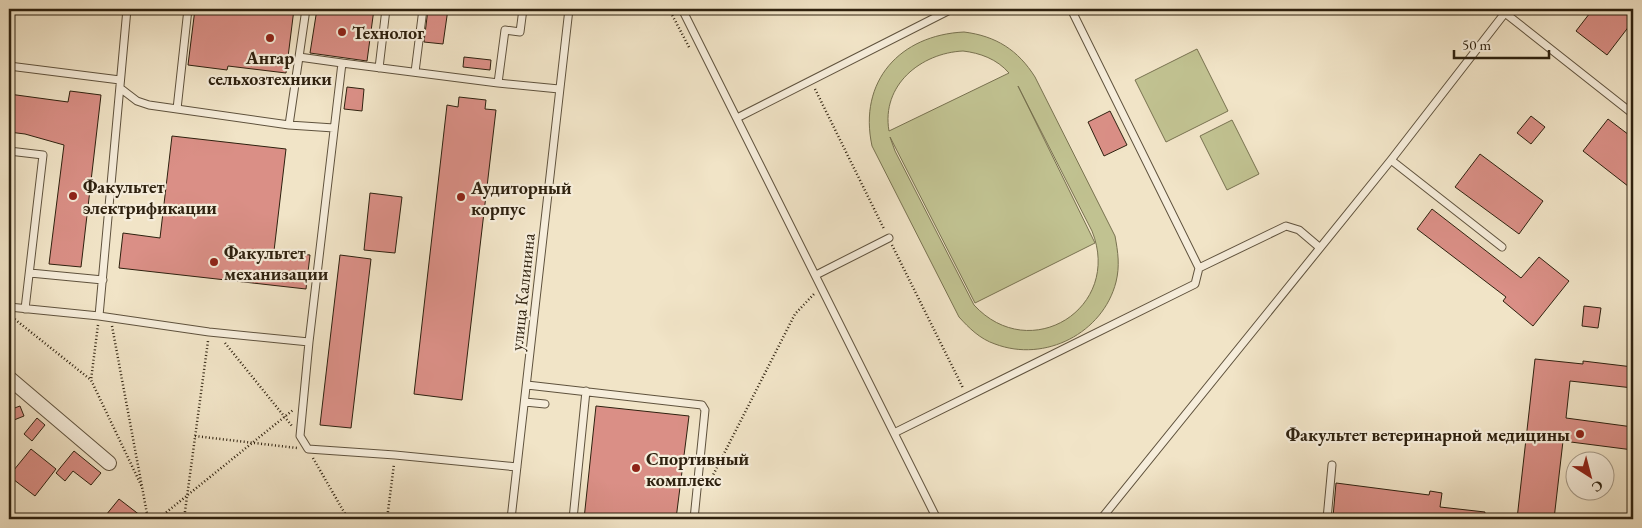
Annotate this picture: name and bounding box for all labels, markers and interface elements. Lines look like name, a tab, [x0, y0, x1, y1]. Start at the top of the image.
place label: Технолог	[352, 21, 424, 44]
marker: Технолог	[336, 26, 348, 38]
scale bar	[1454, 28, 1550, 60]
marker: Ангар сельхозтехники	[264, 32, 276, 44]
text: 50 m	[1462, 35, 1491, 54]
place label: Ангар сельхозтехники	[208, 46, 332, 90]
place label: Факультет электрификации	[83, 175, 217, 219]
place label: Аудиторный корпус	[470, 176, 572, 220]
marker: Факультет электрификации	[67, 190, 79, 202]
marker: Аудиторный корпус	[455, 191, 467, 203]
street label: улица Калинина	[504, 231, 540, 352]
place label: Факультет механизации	[224, 241, 329, 285]
marker: Факультет механизации	[208, 256, 220, 268]
place label: Факультет ветеринарной медицины	[1286, 423, 1570, 446]
marker: Факультет ветеринарной медицины	[1574, 428, 1586, 440]
place label: Спортивный комплекс	[646, 447, 750, 491]
north arrow	[1564, 450, 1614, 500]
marker: Спортивный комплекс	[630, 462, 642, 474]
text: С	[1588, 476, 1607, 497]

